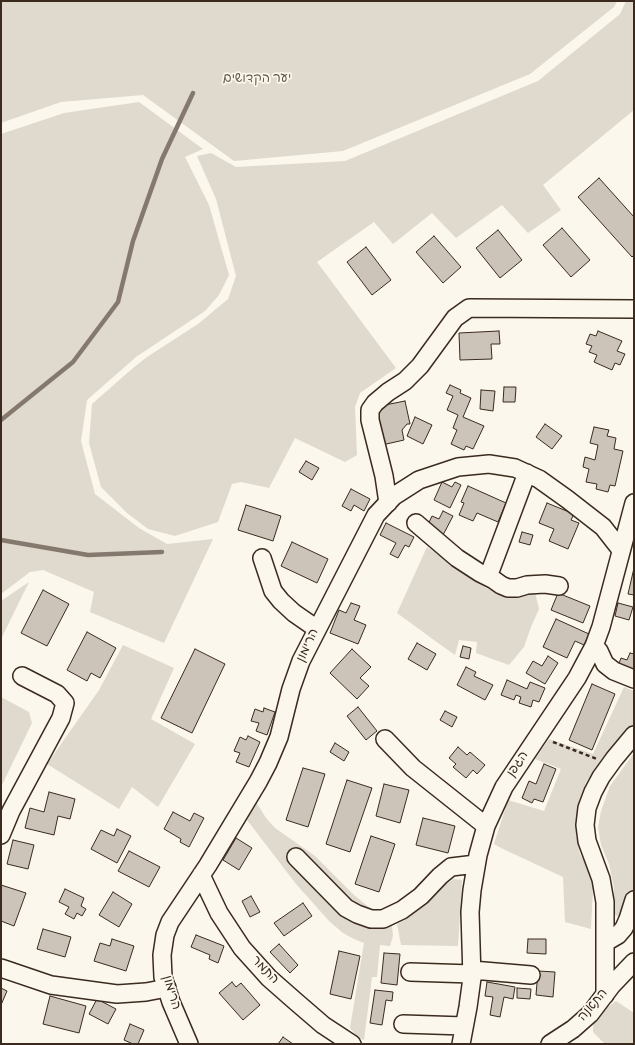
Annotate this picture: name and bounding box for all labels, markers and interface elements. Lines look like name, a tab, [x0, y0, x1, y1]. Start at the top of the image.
park label: יער הקדושים	[223, 72, 291, 88]
street label: הרימון	[295, 627, 323, 665]
street label: הגפן	[505, 749, 533, 781]
street label: התמר	[247, 954, 281, 988]
street label: הרימון	[157, 974, 183, 1012]
street label: התאנה	[576, 987, 612, 1025]

